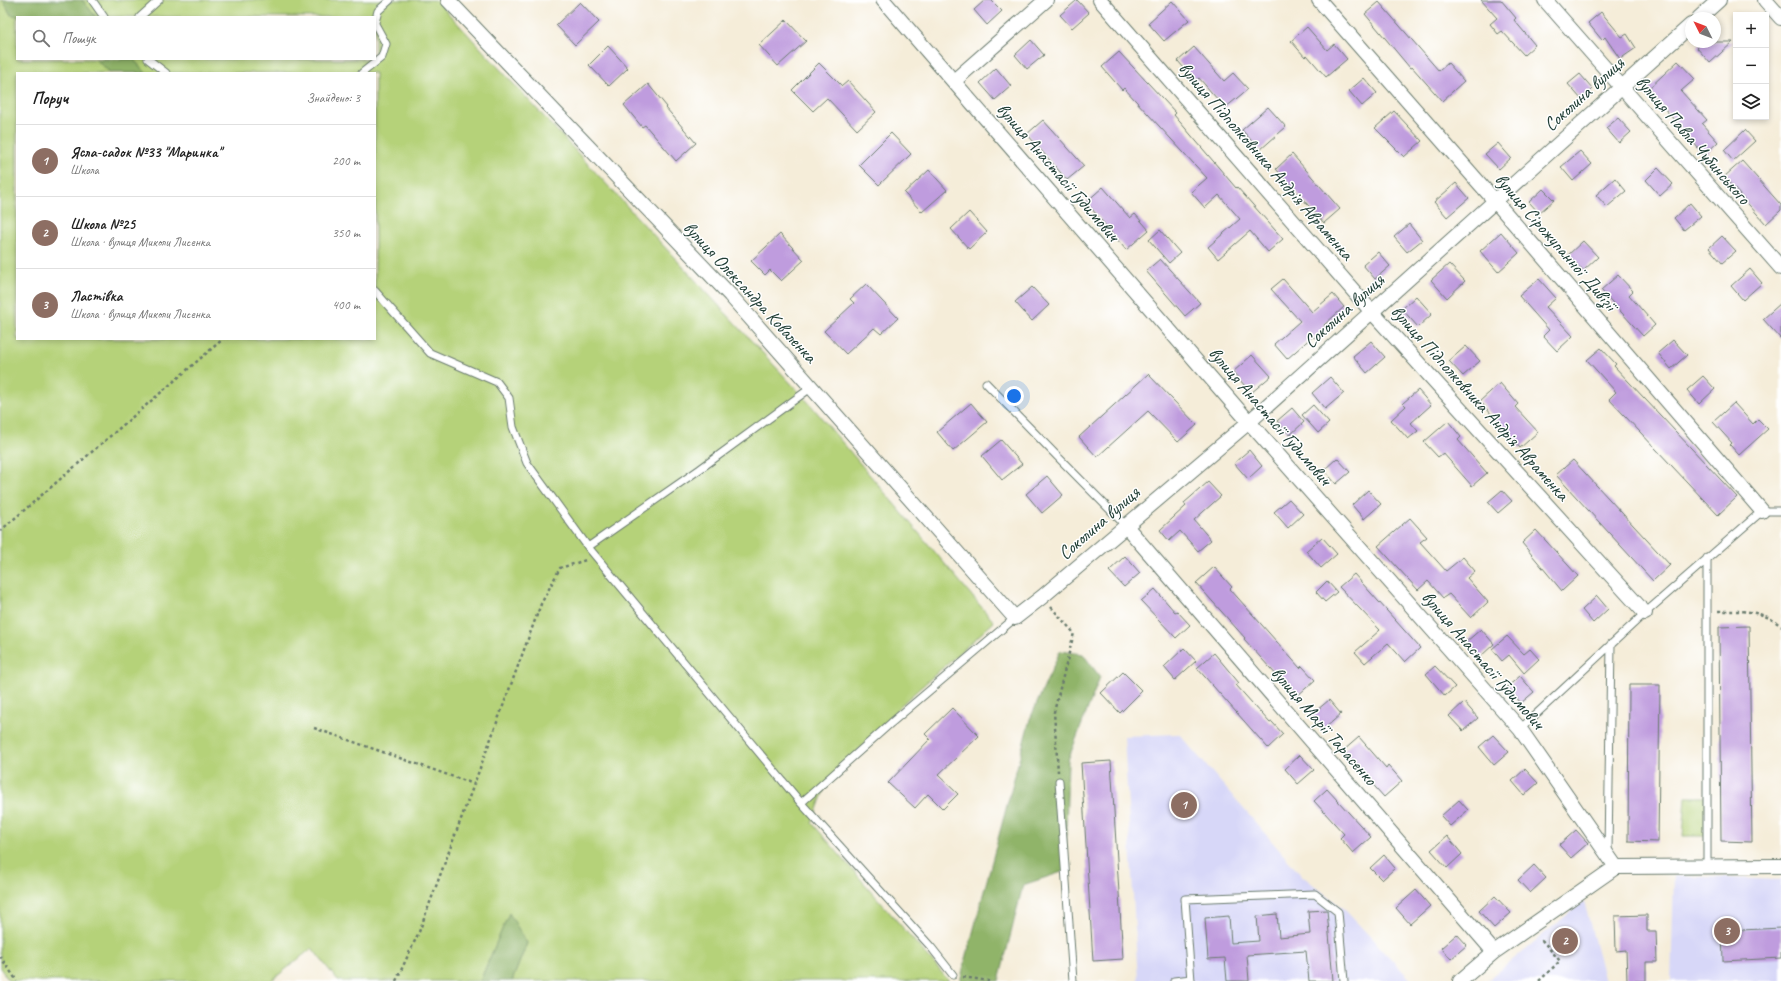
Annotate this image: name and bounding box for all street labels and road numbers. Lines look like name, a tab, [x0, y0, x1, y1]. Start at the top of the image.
street label: Соколина вулиця	[1539, 51, 1630, 137]
street label: вулиця Підполковника Андрія Авраменка	[1173, 57, 1360, 267]
street label: вулиця Павла Чубинського	[1630, 70, 1757, 211]
street label: вулиця Анастасії Гудимович	[991, 98, 1126, 248]
street label: вулиця Сірожупанної Дивізії	[1489, 168, 1625, 319]
street label: вулиця Олександра Коваленка	[678, 216, 823, 369]
street label: Соколина вулиця	[1299, 268, 1390, 354]
street label: вулиця Підполковника Андрія Авраменка	[1386, 300, 1576, 507]
street label: вулиця Анастасії Гудимович	[1203, 342, 1338, 492]
street label: Соколина вулиця	[1053, 480, 1146, 565]
street label: вулиця Анастасії Гудимович	[1416, 586, 1551, 736]
street label: вулиця Марії Тарасенко	[1266, 661, 1383, 792]

